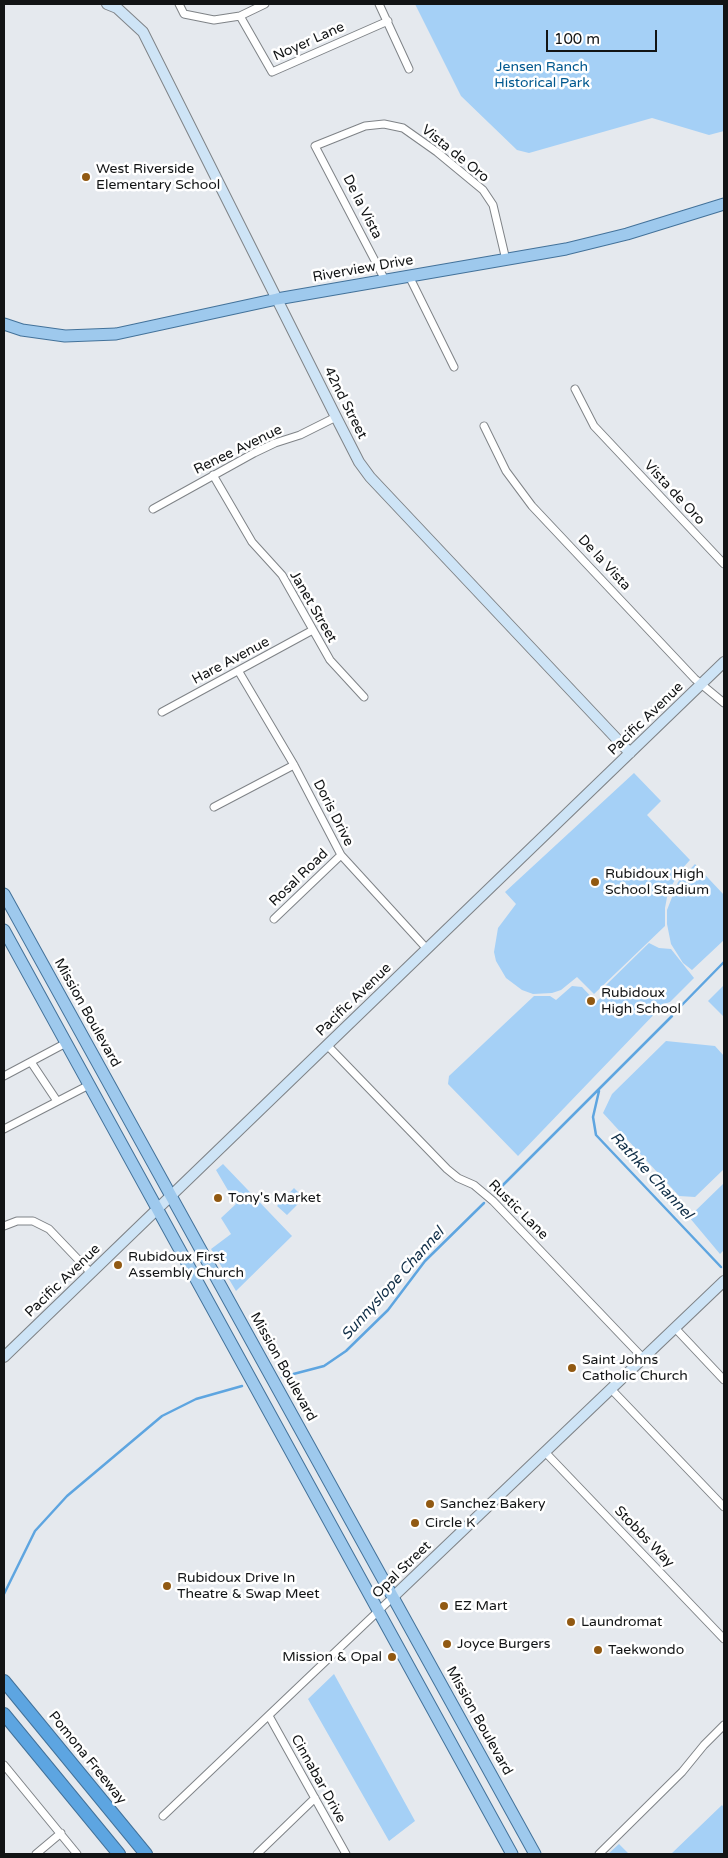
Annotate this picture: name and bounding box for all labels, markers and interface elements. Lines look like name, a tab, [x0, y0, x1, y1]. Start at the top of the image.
street label: Noyer Lane	[271, 19, 347, 65]
scale bar	[548, 20, 659, 52]
text: 100 m	[554, 30, 600, 48]
park label: Jensen Ranch Historical Park	[494, 59, 590, 92]
street label: Vista de Oro	[418, 122, 492, 186]
place label: West Riverside Elementary School	[96, 161, 220, 193]
marker: West Riverside Elementary School	[80, 171, 92, 183]
street label: De la Vista	[339, 172, 385, 242]
street label: Riverview Drive	[311, 252, 415, 286]
street label: 42nd Street	[320, 364, 370, 442]
street label: Renee Avenue	[191, 421, 285, 479]
street label: Vista de Oro	[640, 457, 708, 529]
street label: De la Vista	[574, 532, 634, 594]
street label: Janet Street	[286, 568, 340, 646]
street label: Hare Avenue	[189, 634, 273, 688]
street label: Pacific Avenue	[605, 679, 687, 759]
street label: Doris Drive	[309, 777, 357, 849]
street label: Rosal Road	[266, 846, 332, 910]
place label: Rubidoux High School Stadium	[605, 866, 709, 899]
marker: Rubidoux High School Stadium	[589, 876, 601, 888]
street label: Mission Boulevard	[50, 956, 124, 1070]
street label: Pacific Avenue	[313, 960, 395, 1040]
place label: Rubidoux High School	[601, 985, 681, 1018]
marker: Rubidoux High School	[585, 995, 597, 1007]
water label: Rathke Channel	[606, 1129, 696, 1223]
street label: Rustic Lane	[485, 1177, 551, 1243]
place label: Tony's Market	[228, 1190, 321, 1206]
marker: Tony's Market	[212, 1192, 224, 1204]
water label: Sunnyslope Channel	[338, 1224, 448, 1344]
street label: Pacific Avenue	[22, 1241, 104, 1321]
place label: Rubidoux First Assembly Church	[128, 1249, 244, 1282]
marker: Rubidoux First Assembly Church	[112, 1259, 124, 1271]
street label: Mission Boulevard	[246, 1310, 320, 1424]
place label: Saint Johns Catholic Church	[582, 1352, 688, 1384]
marker: Saint Johns Catholic Church	[566, 1362, 578, 1374]
place label: Sanchez Bakery	[440, 1496, 545, 1512]
marker: Sanchez Bakery	[424, 1498, 436, 1510]
street label: Stobbs Way	[611, 1503, 677, 1571]
place label: Circle K	[425, 1515, 475, 1531]
marker: Circle K	[409, 1517, 421, 1529]
street label: Opal Street	[369, 1538, 435, 1602]
place label: Rubidoux Drive In Theatre & Swap Meet	[177, 1570, 320, 1602]
marker: Rubidoux Drive In Theatre & Swap Meet	[161, 1580, 173, 1592]
place label: EZ Mart	[454, 1598, 508, 1614]
marker: EZ Mart	[438, 1600, 450, 1612]
place label: Laundromat	[581, 1614, 662, 1630]
marker: Laundromat	[565, 1616, 577, 1628]
place label: Joyce Burgers	[457, 1636, 550, 1652]
marker: Joyce Burgers	[441, 1638, 453, 1650]
place label: Taekwondo	[608, 1642, 684, 1658]
marker: Taekwondo	[592, 1644, 604, 1656]
place label: Mission & Opal	[282, 1649, 382, 1665]
marker: Mission & Opal	[386, 1651, 398, 1663]
street label: Mission Boulevard	[442, 1664, 516, 1778]
street label: Pomona Freeway	[44, 1708, 130, 1808]
street label: Cinnabar Drive	[287, 1732, 349, 1826]

